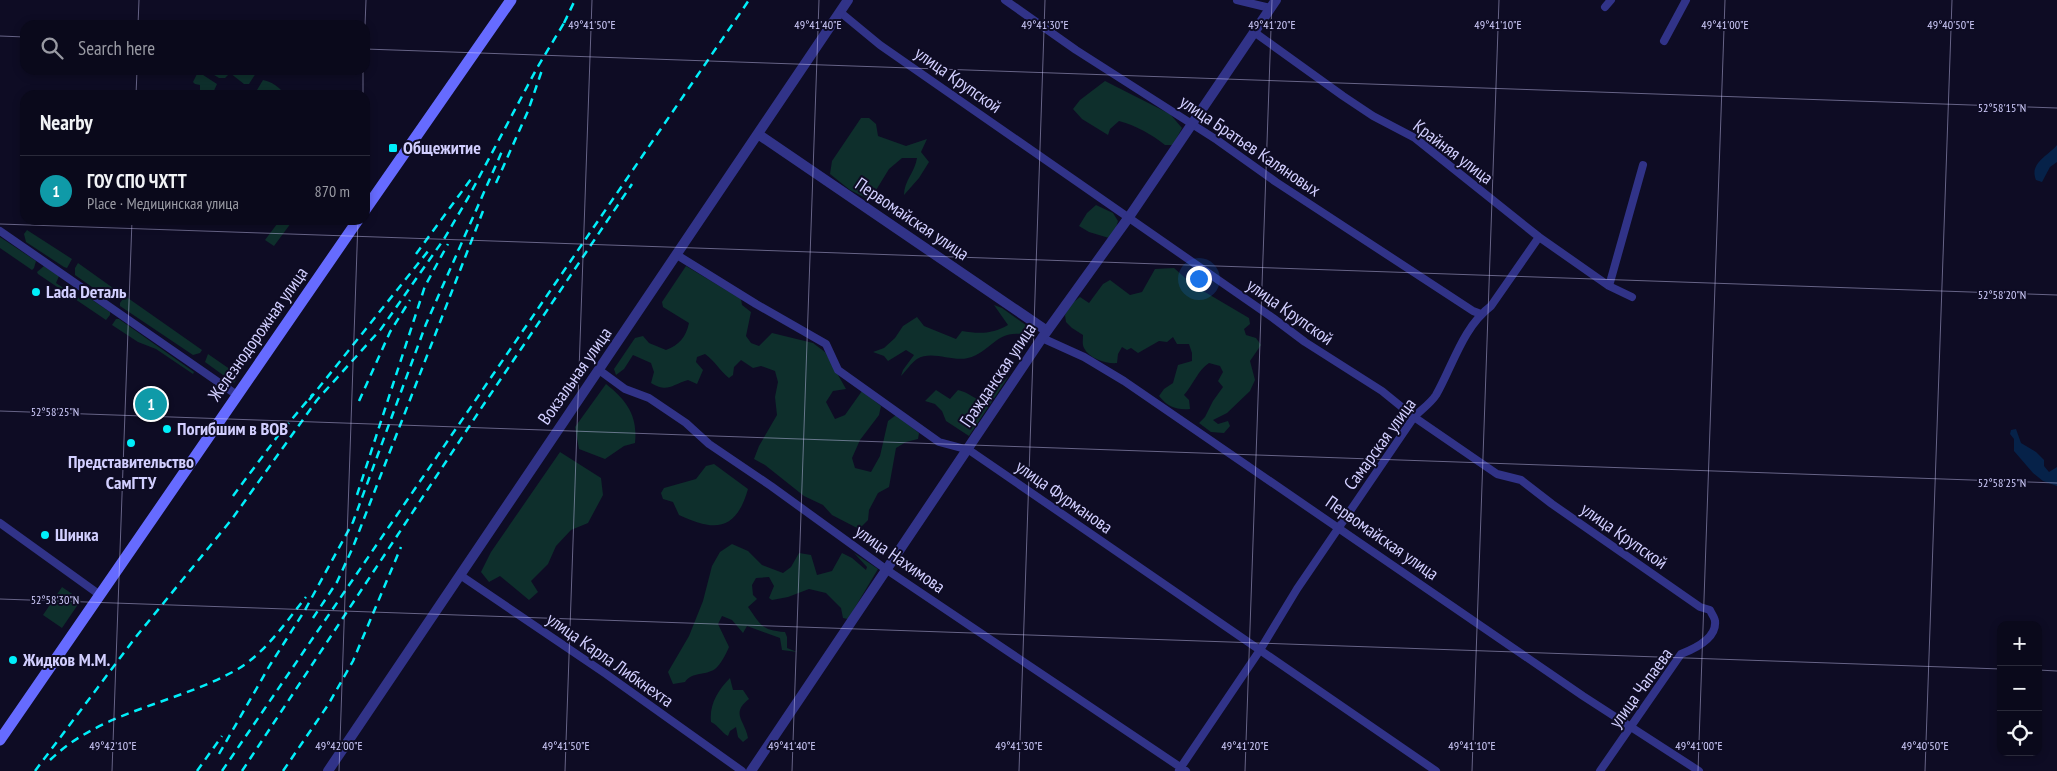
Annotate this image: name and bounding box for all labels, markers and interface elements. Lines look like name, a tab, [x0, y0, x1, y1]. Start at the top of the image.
text: 49°41'50"E	[568, 17, 616, 32]
text: 49°41'40"E	[794, 17, 842, 32]
text: 49°41'30"E	[1021, 17, 1069, 32]
text: 49°41'20"E	[1248, 17, 1296, 32]
text: 49°41'10"E	[1474, 17, 1522, 32]
text: 49°41'00"E	[1701, 17, 1749, 32]
text: 49°40'50"E	[1927, 17, 1975, 32]
search box	[20, 20, 370, 75]
icon: search	[38, 34, 66, 62]
text: Search here	[78, 36, 155, 60]
street label: улица Крупской	[910, 41, 1006, 118]
street label: улица Братьев Каляновых	[1175, 90, 1326, 202]
text: 52°58'15"N	[1978, 100, 2026, 115]
text: Nearby	[40, 109, 93, 136]
street label: Крайняя улица	[1409, 114, 1498, 189]
place label: Общежитие	[403, 136, 481, 159]
marker: Общежитие	[387, 142, 399, 154]
text: ГОУ СПО ЧХТТ	[87, 169, 187, 193]
street label: Первомайская улица	[851, 172, 974, 265]
text: 1	[52, 181, 60, 201]
text: 870 m	[315, 181, 350, 201]
text: Place · Медицинская улица	[87, 193, 239, 213]
street label: Железнодорожная улица	[202, 262, 312, 406]
your location	[1186, 266, 1212, 292]
street label: улица Крупской	[1242, 273, 1338, 350]
place label: Lada Dеталь	[46, 280, 127, 303]
marker: Lada Dеталь	[30, 286, 42, 298]
text: 52°58'20"N	[1978, 287, 2026, 302]
street label: Гражданская улица	[954, 318, 1041, 431]
street label: Вокзальная улица	[533, 323, 617, 429]
pin: 1	[135, 385, 167, 423]
street label: Самарская улица	[1339, 393, 1421, 494]
text: 52°58'25"N	[31, 404, 79, 419]
place label: Погибшим в ВОВ	[177, 417, 288, 440]
marker: Погибшим в ВОВ	[161, 423, 173, 435]
marker: Представительство СамГТУ	[125, 437, 137, 449]
place label: Представительство СамГТУ	[68, 450, 194, 494]
street label: улица Фурманова	[1011, 455, 1117, 538]
text: 52°58'25"N	[1978, 475, 2026, 490]
street label: Первомайская улица	[1321, 490, 1443, 585]
street label: улица Крупской	[1576, 497, 1672, 574]
street label: улица Нахимова	[851, 519, 950, 598]
place label: Шинка	[55, 523, 99, 546]
marker: Шинка	[39, 529, 51, 541]
text: 52°58'30"N	[31, 592, 79, 607]
street label: улица Карла Либкнехта	[542, 607, 678, 712]
map controls	[1997, 621, 2042, 756]
button: +	[1997, 621, 2042, 666]
street label: улица Чапаева	[1604, 643, 1677, 732]
place label: Жидков М.М.	[22, 648, 110, 671]
marker: Жидков М.М.	[7, 654, 19, 666]
button: −	[1997, 666, 2042, 711]
button: locate	[1997, 711, 2042, 756]
text: 49°42'10"E	[89, 738, 137, 753]
text: 49°42'00"E	[315, 738, 363, 753]
text: 49°41'50"E	[542, 738, 590, 753]
text: 49°41'40"E	[768, 738, 816, 753]
text: 49°41'30"E	[995, 738, 1043, 753]
text: 49°41'20"E	[1221, 738, 1269, 753]
text: 49°41'10"E	[1448, 738, 1496, 753]
text: 49°41'00"E	[1675, 738, 1723, 753]
text: 49°40'50"E	[1901, 738, 1949, 753]

